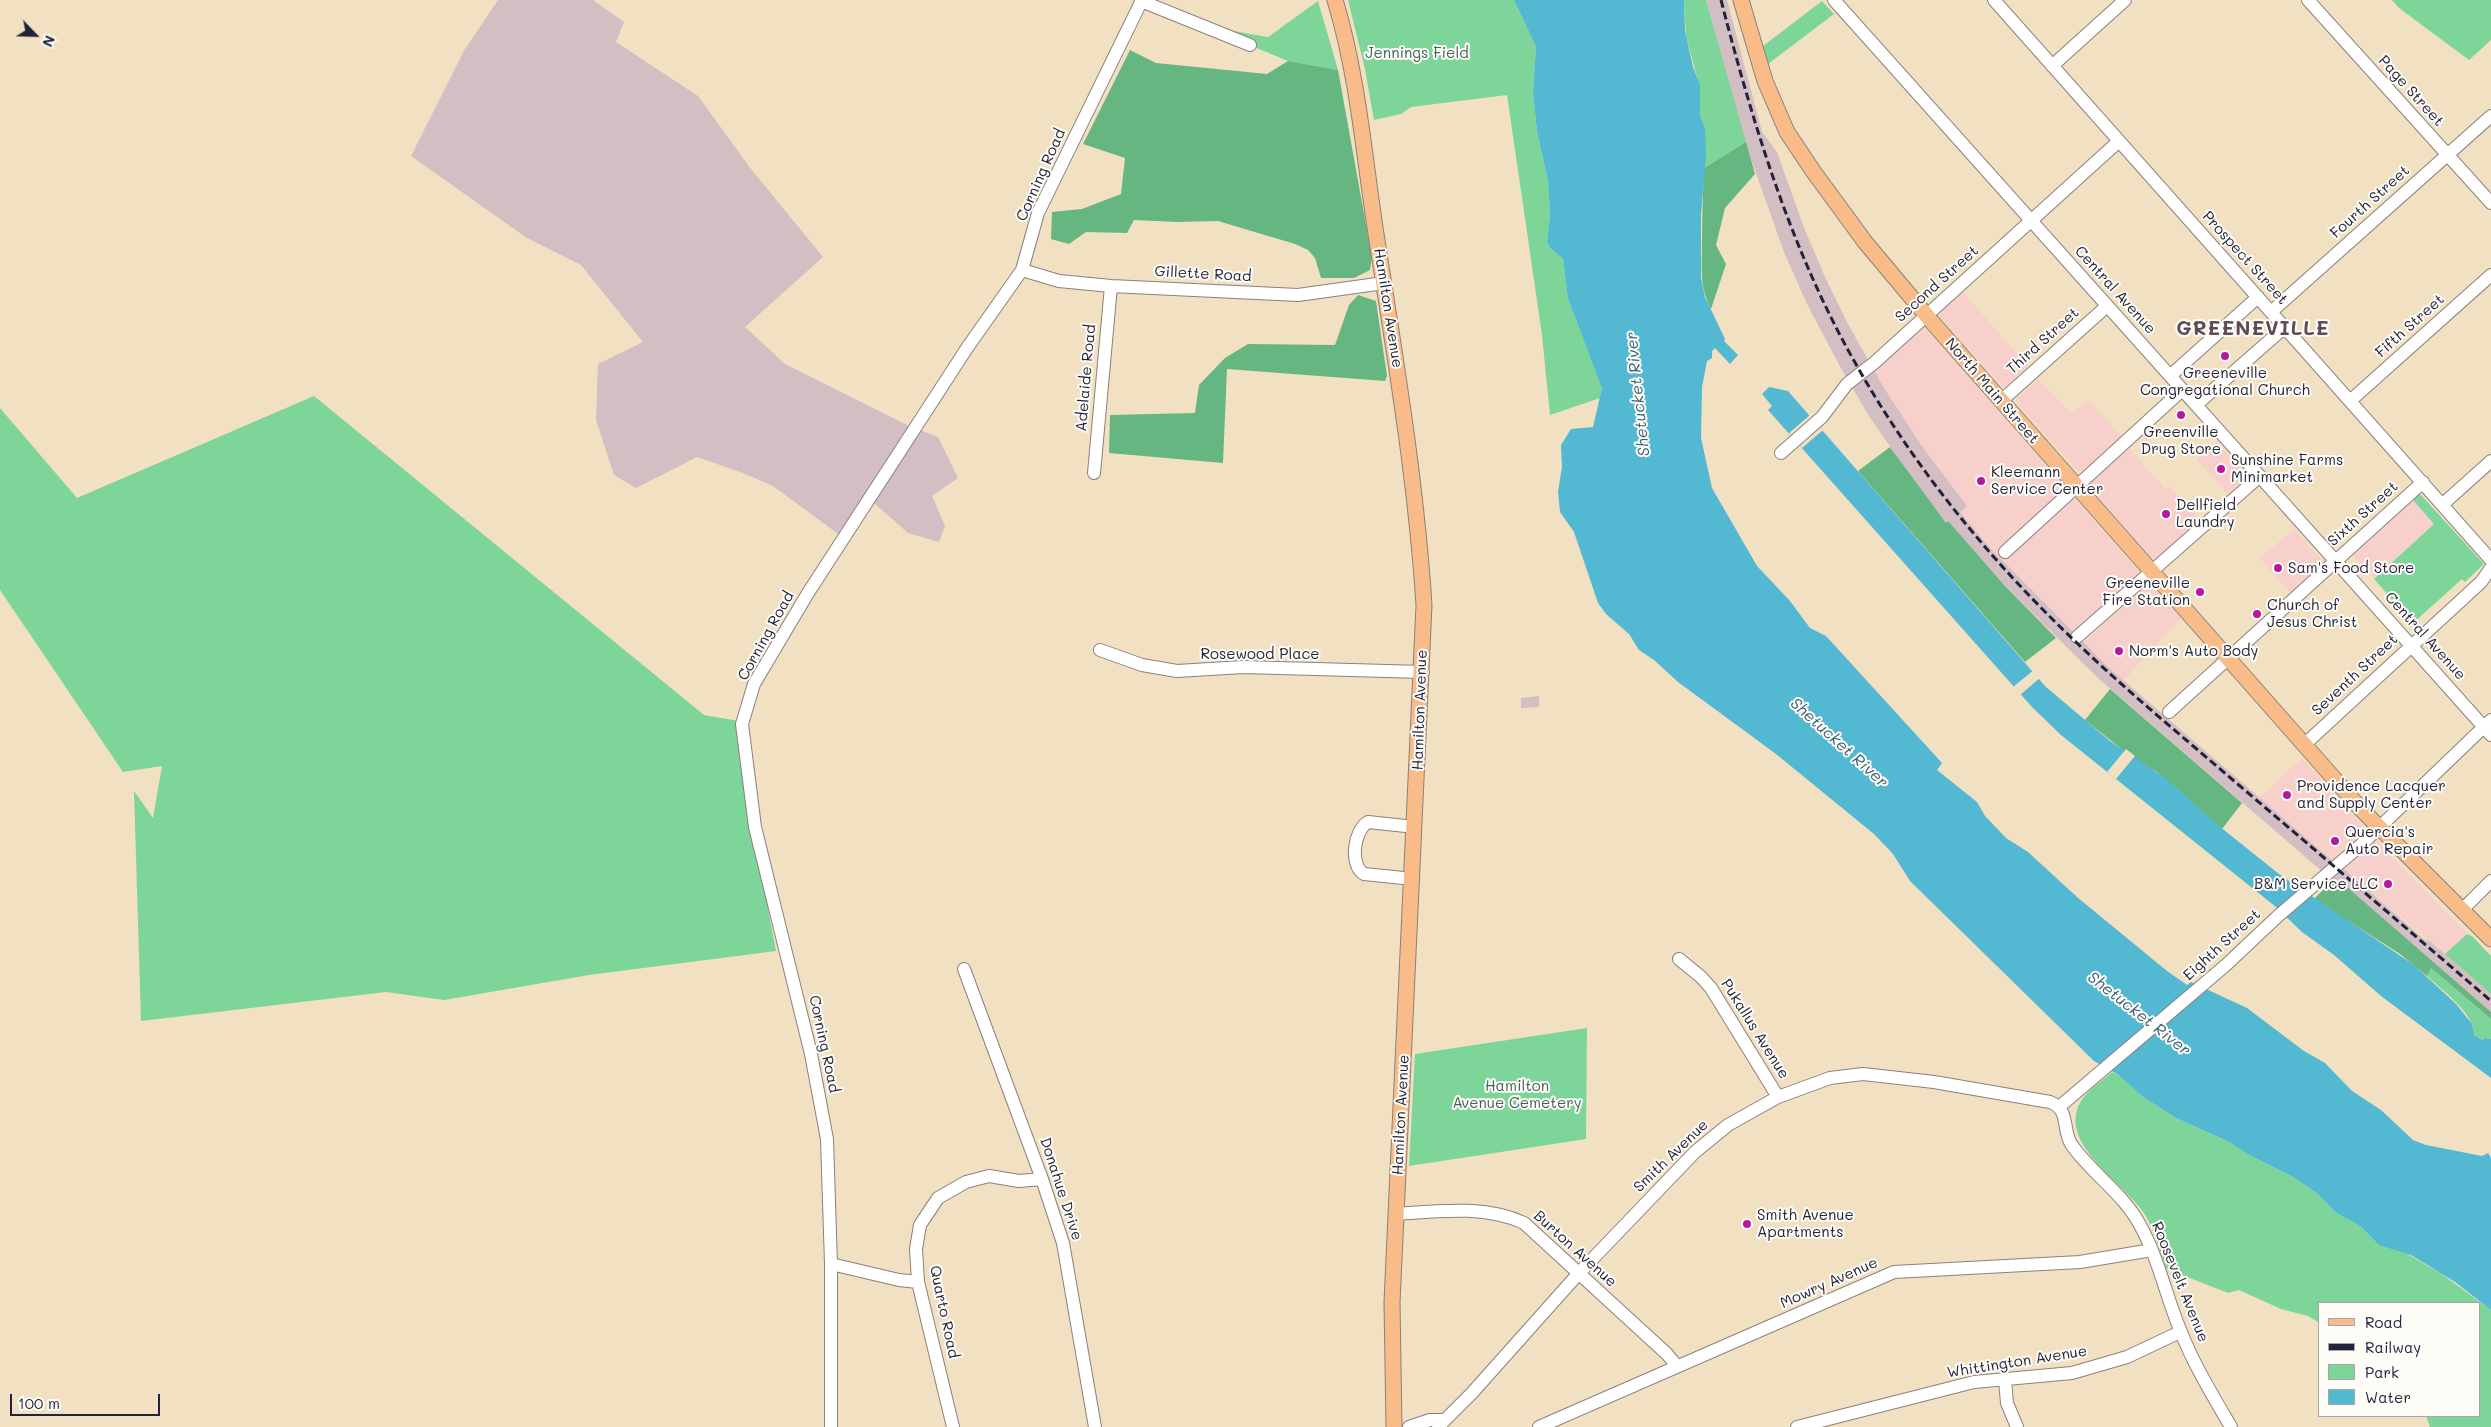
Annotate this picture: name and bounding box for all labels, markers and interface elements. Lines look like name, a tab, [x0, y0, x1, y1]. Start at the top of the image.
north arrow	[10, 10, 60, 60]
text: N	[38, 33, 60, 50]
park label: Jennings Field	[1365, 44, 1469, 62]
street label: Page Street	[2375, 52, 2447, 130]
street label: Corning Road	[1013, 126, 1069, 224]
street label: Fourth Street	[2327, 162, 2413, 242]
street label: Prospect Street	[2198, 208, 2292, 308]
street label: Second Street	[1892, 242, 1982, 326]
street label: Central Avenue	[2071, 242, 2159, 338]
street label: Hamilton Avenue	[1370, 247, 1406, 369]
street label: Gillette Road	[1154, 262, 1252, 286]
street label: Fifth Street	[2372, 290, 2448, 362]
street label: Third Street	[2003, 304, 2083, 378]
district label: GREENEVILLE	[2175, 317, 2331, 341]
street label: Adelaide Road	[1072, 324, 1100, 432]
water label: Shetucket River	[1622, 331, 1654, 457]
street label: North Main Street	[1941, 334, 2043, 448]
marker: Greeneville Congregational Church	[2219, 350, 2231, 362]
place label: Greeneville Congregational Church	[2140, 364, 2310, 399]
marker: Greenville Drug Store	[2175, 409, 2187, 421]
place label: Greenville Drug Store	[2141, 423, 2221, 458]
place label: Sunshine Farms Minimarket	[2231, 451, 2343, 486]
place label: Kleemann Service Center	[1991, 463, 2103, 498]
marker: Sunshine Farms Minimarket	[2215, 463, 2227, 475]
marker: Kleemann Service Center	[1975, 475, 1987, 487]
street label: Sixth Street	[2324, 478, 2402, 550]
place label: Dellfield Laundry	[2176, 496, 2236, 531]
marker: Dellfield Laundry	[2160, 508, 2172, 520]
place label: Sam's Food Store	[2288, 559, 2414, 577]
marker: Sam's Food Store	[2272, 562, 2284, 574]
place label: Greeneville Fire Station	[2103, 574, 2190, 609]
marker: Greeneville Fire Station	[2194, 586, 2206, 598]
street label: Corning Road	[734, 588, 798, 684]
street label: Central Avenue	[2381, 588, 2469, 684]
place label: Church of Jesus Christ	[2267, 596, 2357, 631]
marker: Church of Jesus Christ	[2251, 608, 2263, 620]
street label: Seventh Street	[2308, 631, 2402, 719]
place label: Norm's Auto Body	[2129, 642, 2258, 660]
street label: Rosewood Place	[1200, 645, 1320, 663]
marker: Norm's Auto Body	[2113, 645, 2125, 657]
street label: Hamilton Avenue	[1409, 649, 1431, 771]
water label: Shetucket River	[1786, 694, 1892, 792]
place label: Providence Lacquer and Supply Center	[2297, 777, 2446, 812]
marker: Providence Lacquer and Supply Center	[2281, 789, 2293, 801]
place label: Quercia's Auto Repair	[2345, 823, 2433, 858]
marker: Quercia's Auto Repair	[2329, 835, 2341, 847]
place label: B&M Service LLC	[2254, 875, 2378, 893]
marker: B&M Service LLC	[2382, 878, 2394, 890]
street label: Eighth Street	[2180, 906, 2264, 984]
water label: Shetucket River	[2084, 968, 2194, 1060]
street label: Pukallus Avenue	[1717, 976, 1793, 1082]
street label: Corning Road	[805, 994, 843, 1094]
street label: Hamilton Avenue	[1389, 1054, 1413, 1176]
park label: Hamilton Avenue Cemetery	[1452, 1077, 1582, 1112]
street label: Smith Avenue	[1630, 1116, 1712, 1196]
street label: Donahue Drive	[1036, 1135, 1086, 1243]
place label: Smith Avenue Apartments	[1757, 1206, 1854, 1241]
street label: Burton Avenue	[1530, 1207, 1620, 1291]
marker: Smith Avenue Apartments	[1741, 1218, 1753, 1230]
street label: Roosevelt Avenue	[2148, 1219, 2212, 1345]
street label: Mowry Avenue	[1778, 1254, 1880, 1312]
street label: Quarto Road	[925, 1264, 963, 1360]
legend	[2318, 1302, 2481, 1417]
text: Road	[2365, 1312, 2402, 1332]
text: Railway	[2365, 1337, 2421, 1357]
street label: Whittington Avenue	[1946, 1342, 2088, 1382]
text: Park	[2365, 1362, 2399, 1382]
scale bar	[12, 1384, 162, 1416]
text: Water	[2365, 1387, 2411, 1407]
text: 100 m	[18, 1393, 60, 1413]

